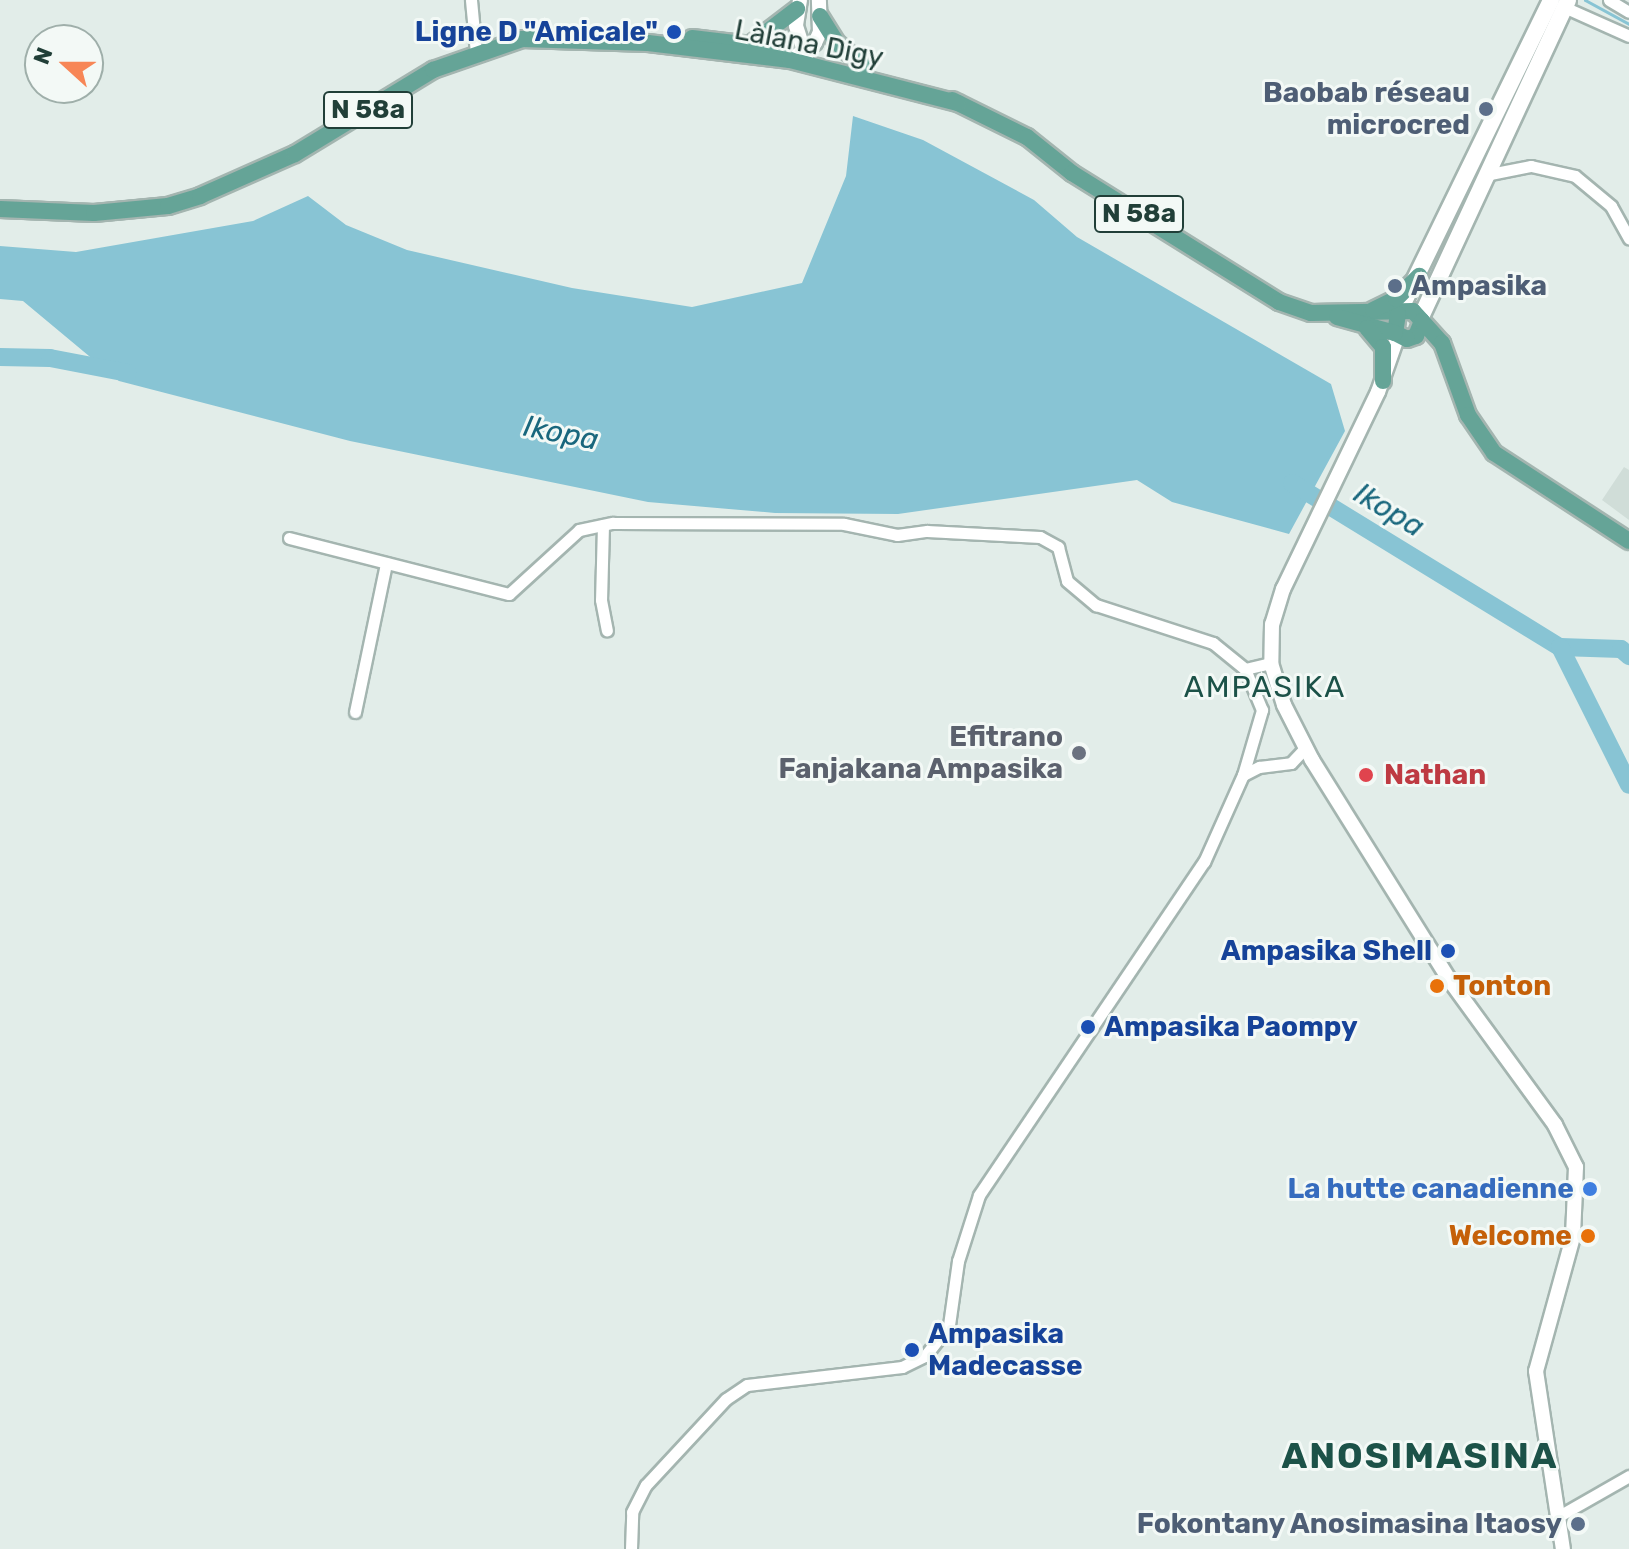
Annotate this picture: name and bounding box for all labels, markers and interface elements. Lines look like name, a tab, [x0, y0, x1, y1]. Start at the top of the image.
street label: Làlana Digy	[732, 13, 886, 75]
place label: Ligne D "Amicale"	[415, 15, 658, 49]
marker: Ligne D "Amicale"	[665, 23, 683, 41]
north arrow	[24, 24, 104, 104]
text: N	[28, 44, 58, 68]
place label: Baobab réseau microcred	[1263, 76, 1470, 142]
road number: N 58a	[322, 88, 414, 132]
marker: Baobab réseau microcred	[1477, 100, 1495, 118]
road number: N 58a	[1093, 192, 1185, 236]
place label: Ampasika	[1411, 269, 1547, 303]
marker: Ampasika	[1386, 277, 1404, 295]
water label: Ikopa	[521, 408, 601, 458]
water label: Ikopa	[1347, 475, 1431, 545]
district label: AMPASIKA	[1184, 669, 1346, 705]
place label: Efitrano Fanjakana Ampasika	[778, 720, 1063, 786]
marker: Efitrano Fanjakana Ampasika	[1070, 744, 1088, 762]
place label: Nathan	[1384, 758, 1486, 792]
marker: Nathan	[1355, 764, 1377, 786]
place label: Ampasika Shell	[1221, 934, 1432, 968]
marker: Ampasika Shell	[1439, 942, 1457, 960]
place label: Tonton	[1453, 969, 1551, 1003]
marker: Tonton	[1428, 977, 1446, 995]
place label: Ampasika Paompy	[1104, 1010, 1358, 1044]
marker: Ampasika Paompy	[1079, 1018, 1097, 1036]
place label: La hutte canadienne	[1287, 1172, 1574, 1206]
marker: La hutte canadienne	[1581, 1180, 1599, 1198]
place label: Welcome	[1449, 1219, 1572, 1253]
marker: Welcome	[1579, 1227, 1597, 1245]
place label: Ampasika Madecasse	[928, 1317, 1083, 1383]
marker: Ampasika Madecasse	[903, 1341, 921, 1359]
district label: ANOSIMASINA	[1281, 1434, 1559, 1478]
place label: Fokontany Anosimasina Itaosy	[1135, 1507, 1562, 1541]
marker: Fokontany Anosimasina Itaosy	[1569, 1515, 1587, 1533]

